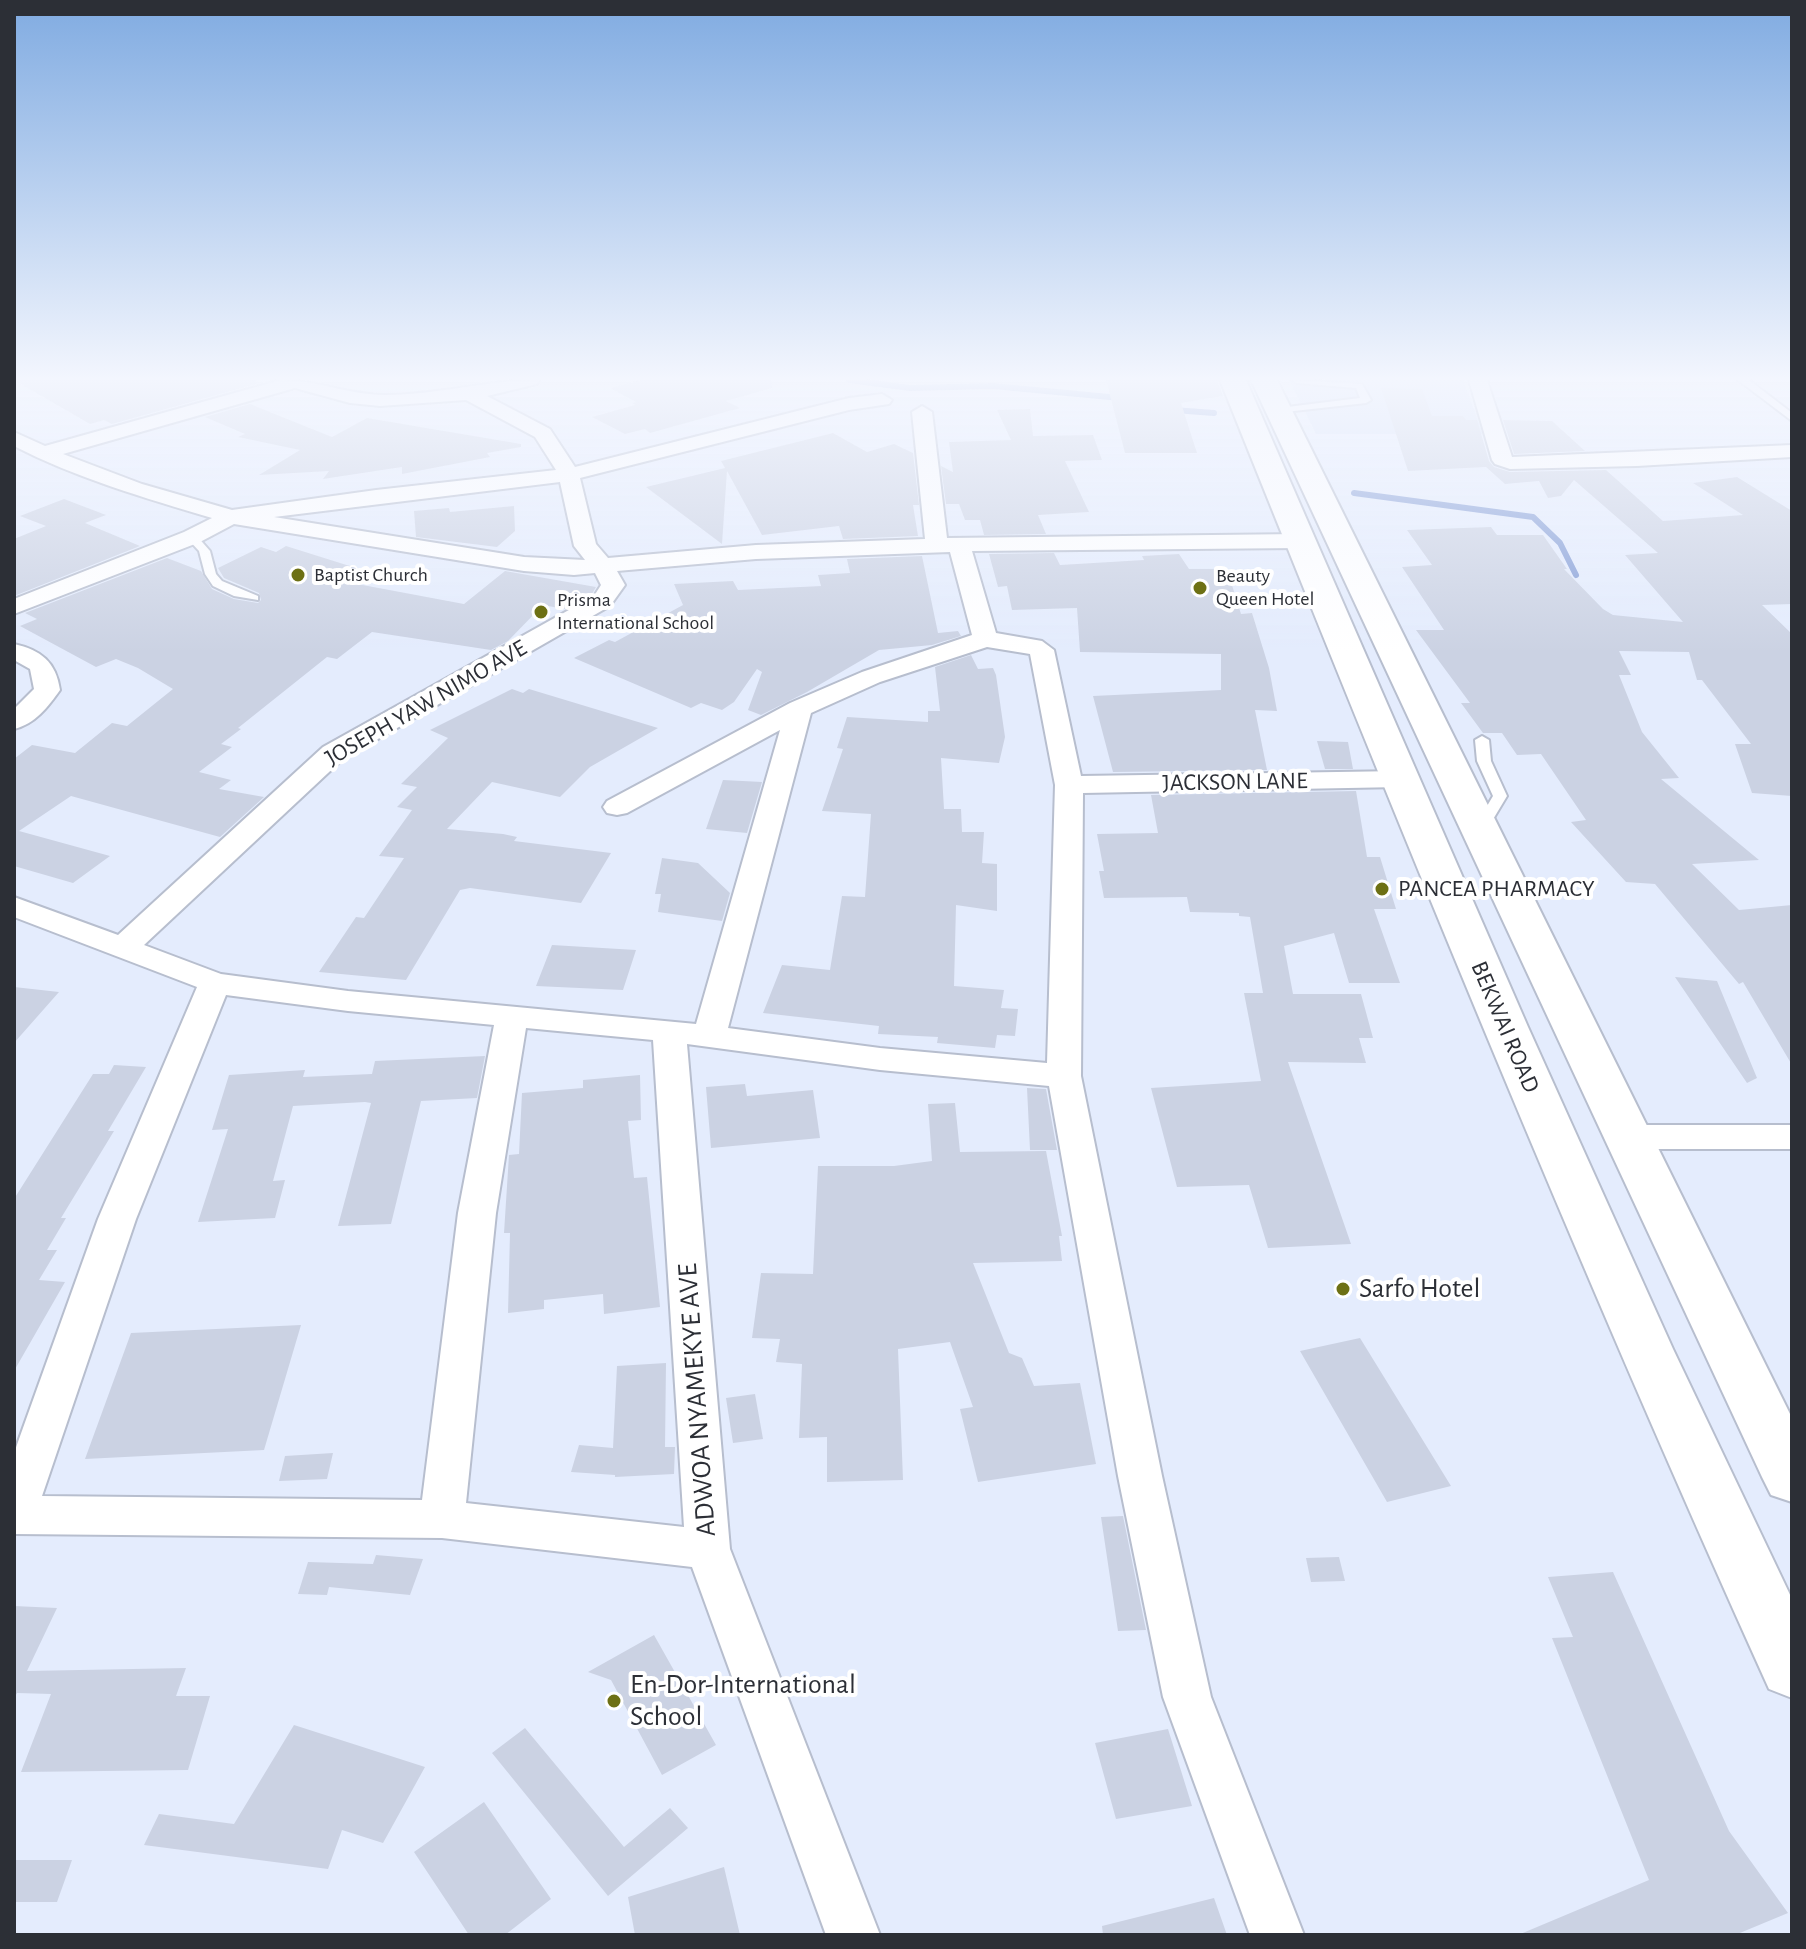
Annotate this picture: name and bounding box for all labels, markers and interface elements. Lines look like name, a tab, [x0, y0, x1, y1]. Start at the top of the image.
place label: Baptist Church	[314, 563, 428, 587]
place label: Beauty Queen Hotel	[1216, 564, 1314, 611]
marker: Baptist Church	[289, 566, 307, 584]
marker: Beauty Queen Hotel	[1191, 579, 1209, 597]
place label: Prisma International School	[557, 588, 714, 635]
marker: Prisma International School	[532, 603, 550, 621]
street label: JOSEPH YAW NIMO AVE	[320, 634, 532, 772]
street label: JACKSON LANE	[1162, 766, 1308, 798]
place label: PANCEA PHARMACY	[1398, 875, 1595, 903]
marker: PANCEA PHARMACY	[1373, 880, 1391, 898]
street label: BEKWAI ROAD	[1464, 957, 1546, 1097]
street label: ADWOA NYAMEKYE AVE	[671, 1262, 723, 1538]
place label: Sarfo Hotel	[1359, 1272, 1480, 1306]
marker: Sarfo Hotel	[1334, 1280, 1352, 1298]
place label: En-Dor-International School	[630, 1668, 856, 1734]
marker: En-Dor-International School	[605, 1692, 623, 1710]

